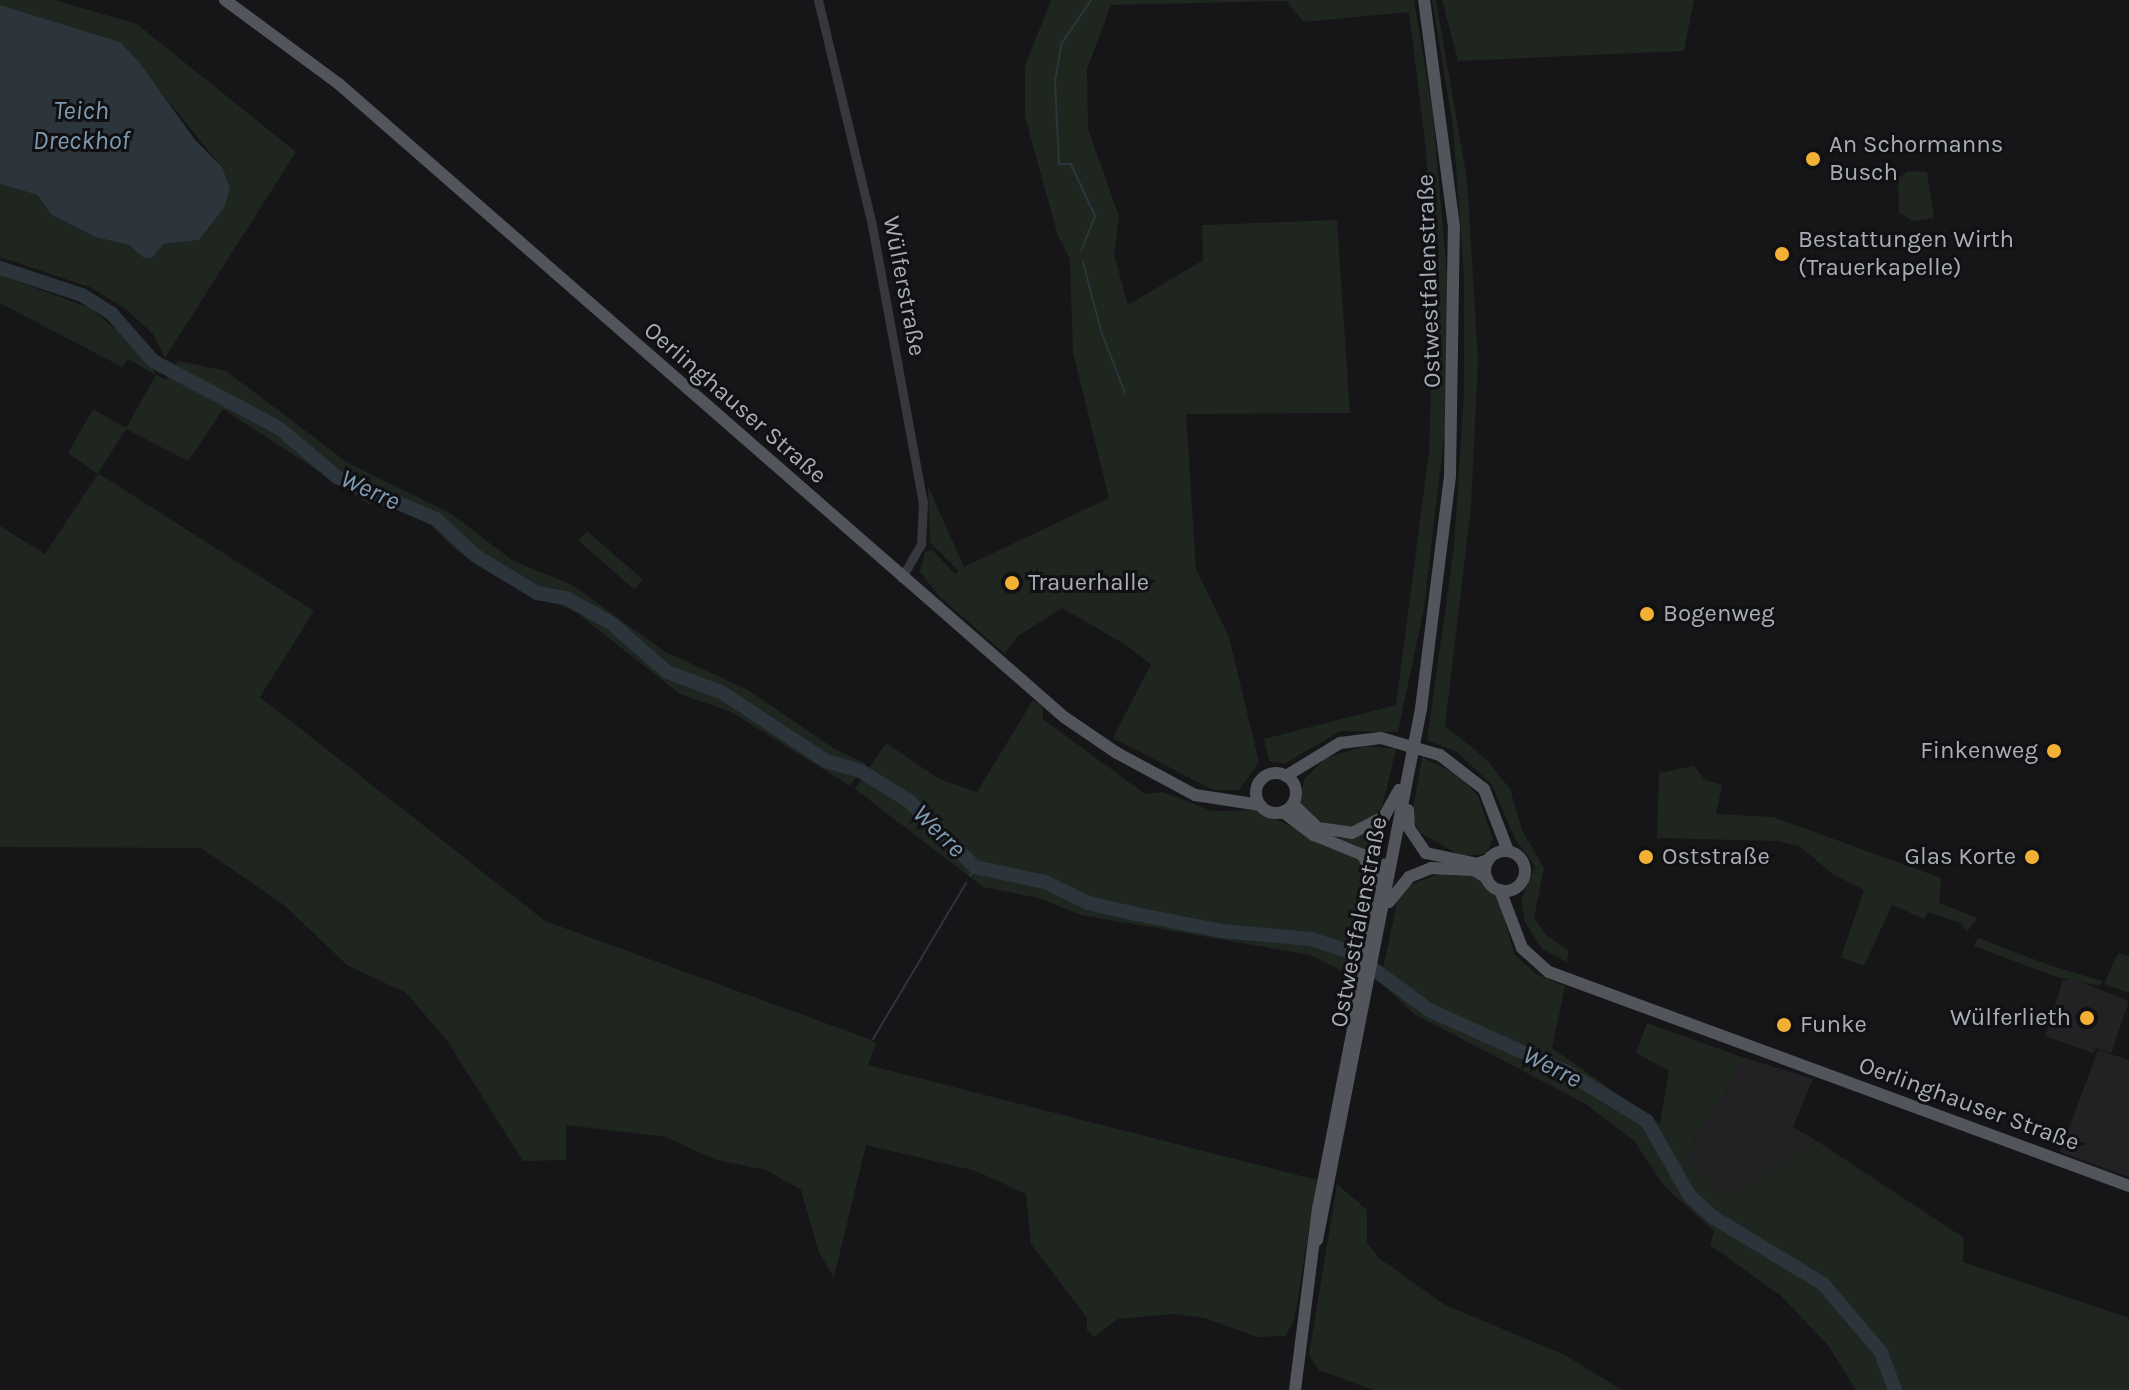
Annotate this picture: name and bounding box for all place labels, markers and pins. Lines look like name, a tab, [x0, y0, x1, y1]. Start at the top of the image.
place label: An Schormanns Busch	[1829, 131, 2003, 187]
marker: An Schormanns Busch	[1804, 150, 1822, 168]
place label: Bestattungen Wirth (Trauerkapelle)	[1798, 226, 2014, 282]
marker: Bestattungen Wirth (Trauerkapelle)	[1773, 245, 1791, 263]
place label: Trauerhalle	[1028, 569, 1149, 597]
marker: Trauerhalle	[1003, 574, 1021, 592]
place label: Bogenweg	[1663, 600, 1775, 628]
marker: Bogenweg	[1638, 605, 1656, 623]
place label: Finkenweg	[1920, 737, 2038, 765]
marker: Finkenweg	[2045, 742, 2063, 760]
place label: Oststraße	[1662, 843, 1770, 871]
place label: Glas Korte	[1905, 843, 2016, 871]
marker: Oststraße	[1637, 848, 1655, 866]
marker: Glas Korte	[2023, 848, 2041, 866]
place label: Wülferlieth	[1950, 1004, 2071, 1032]
marker: Wülferlieth	[2078, 1009, 2096, 1027]
place label: Funke	[1800, 1011, 1867, 1039]
marker: Funke	[1775, 1016, 1793, 1034]

